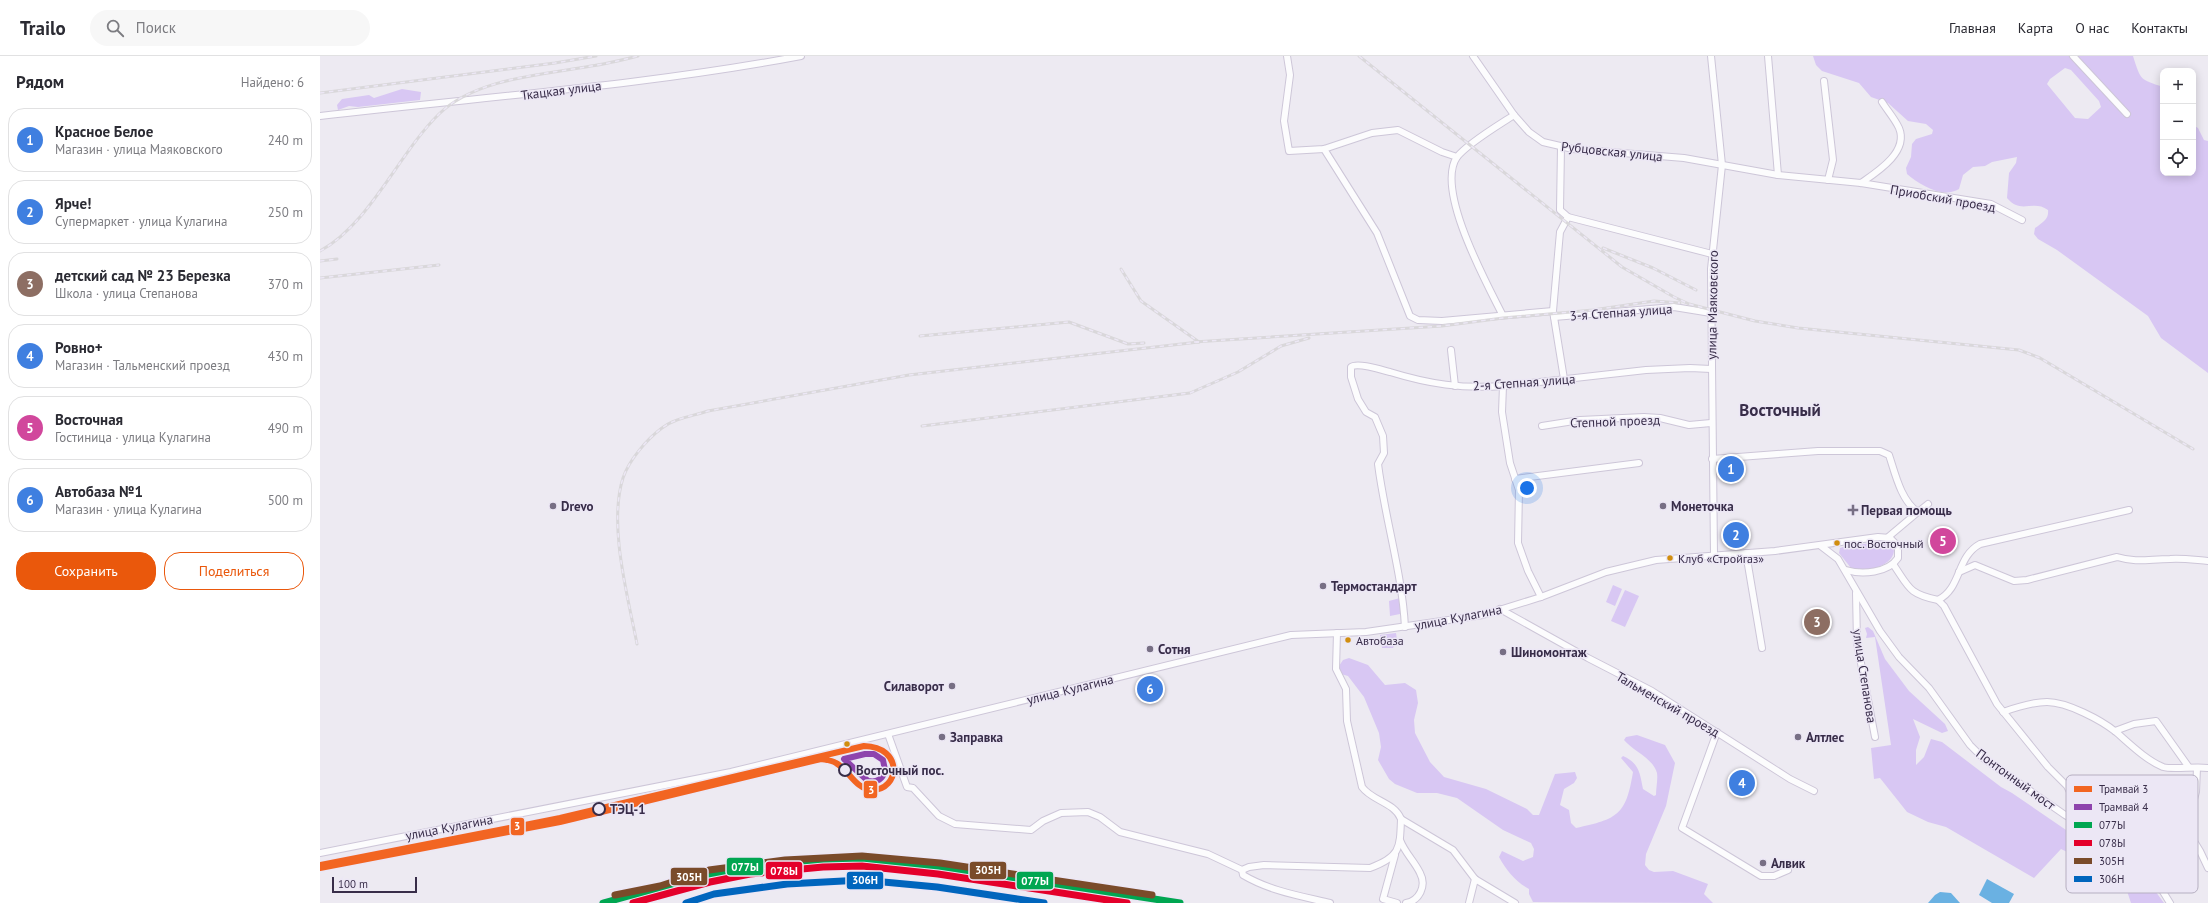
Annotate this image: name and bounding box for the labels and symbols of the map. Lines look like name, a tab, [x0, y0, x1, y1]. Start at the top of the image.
street label: Ткацкая улица	[520, 77, 602, 104]
street label: Рубцовская улица	[1560, 138, 1664, 165]
street label: Приобский проезд	[1889, 181, 1997, 216]
street label: улица Маяковского	[1703, 250, 1722, 360]
street label: 3-я Степная улица	[1569, 300, 1673, 325]
street label: 2-я Степная улица	[1472, 370, 1576, 395]
district label: Восточный	[1739, 399, 1821, 421]
street label: Степной проезд	[1570, 411, 1660, 432]
pin: 1	[1718, 454, 1744, 484]
your location	[1517, 478, 1537, 498]
place label: Drevo	[561, 498, 594, 515]
place label: Монеточка	[1671, 498, 1734, 515]
marker: Drevo	[548, 501, 558, 511]
marker: Монеточка	[1658, 501, 1668, 511]
place label: Первая помощь	[1861, 502, 1952, 519]
marker: Первая помощь	[1848, 505, 1858, 515]
pin: 2	[1723, 520, 1749, 550]
pin: 5	[1930, 526, 1956, 556]
place label: пос. Восточный	[1844, 536, 1924, 551]
marker: пос. Восточный	[1832, 538, 1842, 548]
place label: Клуб «Стройгаз»	[1678, 551, 1764, 566]
marker: Клуб «Стройгаз»	[1665, 553, 1675, 563]
place label: Термостандарт	[1331, 578, 1417, 595]
marker: Термостандарт	[1318, 581, 1328, 591]
street label: улица Кулагина	[1413, 601, 1503, 634]
pin: 3	[1804, 607, 1830, 637]
street label: улица Степанова	[1849, 628, 1880, 724]
place label: Автобаза	[1356, 633, 1404, 648]
marker: Автобаза	[1343, 635, 1353, 645]
place label: Сотня	[1158, 641, 1191, 658]
marker: Сотня	[1145, 644, 1155, 654]
place label: Шиномонтаж	[1511, 644, 1588, 661]
marker: Шиномонтаж	[1498, 647, 1508, 657]
street label: Тальменский проезд	[1613, 668, 1723, 741]
street label: улица Кулагина	[1025, 671, 1115, 708]
pin: 6	[1137, 674, 1163, 704]
place label: Силаворот	[884, 678, 945, 695]
marker: Силаворот	[947, 681, 957, 691]
place label: Заправка	[950, 729, 1003, 746]
place label: Алтлес	[1806, 729, 1844, 746]
marker: Заправка	[937, 732, 947, 742]
marker: Алтлес	[1793, 732, 1803, 742]
unlabelled marker	[842, 739, 852, 749]
street label: Понтонный мост	[1973, 745, 2059, 814]
place label: Восточный пос.	[856, 762, 944, 779]
marker: Восточный пос.	[838, 763, 852, 777]
pin: 4	[1729, 768, 1755, 798]
legend	[2066, 775, 2198, 893]
line badge: 3	[863, 780, 878, 799]
text: Трамвай 3	[2099, 782, 2148, 796]
text: 3	[868, 783, 874, 797]
text: Трамвай 4	[2099, 800, 2148, 814]
place label: ТЭЦ-1	[610, 801, 646, 818]
marker: ТЭЦ-1	[592, 802, 606, 816]
street label: улица Кулагина	[404, 811, 494, 844]
line badge: 3	[510, 817, 525, 836]
text: 077Ы	[2099, 818, 2125, 832]
text: 3	[514, 819, 520, 833]
text: 078Ы	[2099, 836, 2125, 850]
text: 305Н	[2099, 854, 2124, 868]
place label: Алвик	[1771, 855, 1806, 872]
line badge: 077Ы	[726, 857, 764, 876]
marker: Алвик	[1758, 858, 1768, 868]
text: 077Ы	[731, 860, 759, 874]
line badge: 078Ы	[765, 861, 803, 880]
line badge: 305Н	[969, 861, 1007, 880]
text: 305Н	[975, 863, 1001, 877]
text: 078Ы	[770, 864, 798, 878]
line badge: 305Н	[670, 867, 708, 886]
text: 305Н	[676, 870, 702, 884]
line badge: 306Н	[846, 871, 884, 890]
line badge: 077Ы	[1016, 871, 1054, 890]
text: 306Н	[2099, 872, 2124, 886]
text: 306Н	[852, 873, 878, 887]
text: 077Ы	[1021, 874, 1049, 888]
scale bar	[332, 875, 417, 894]

